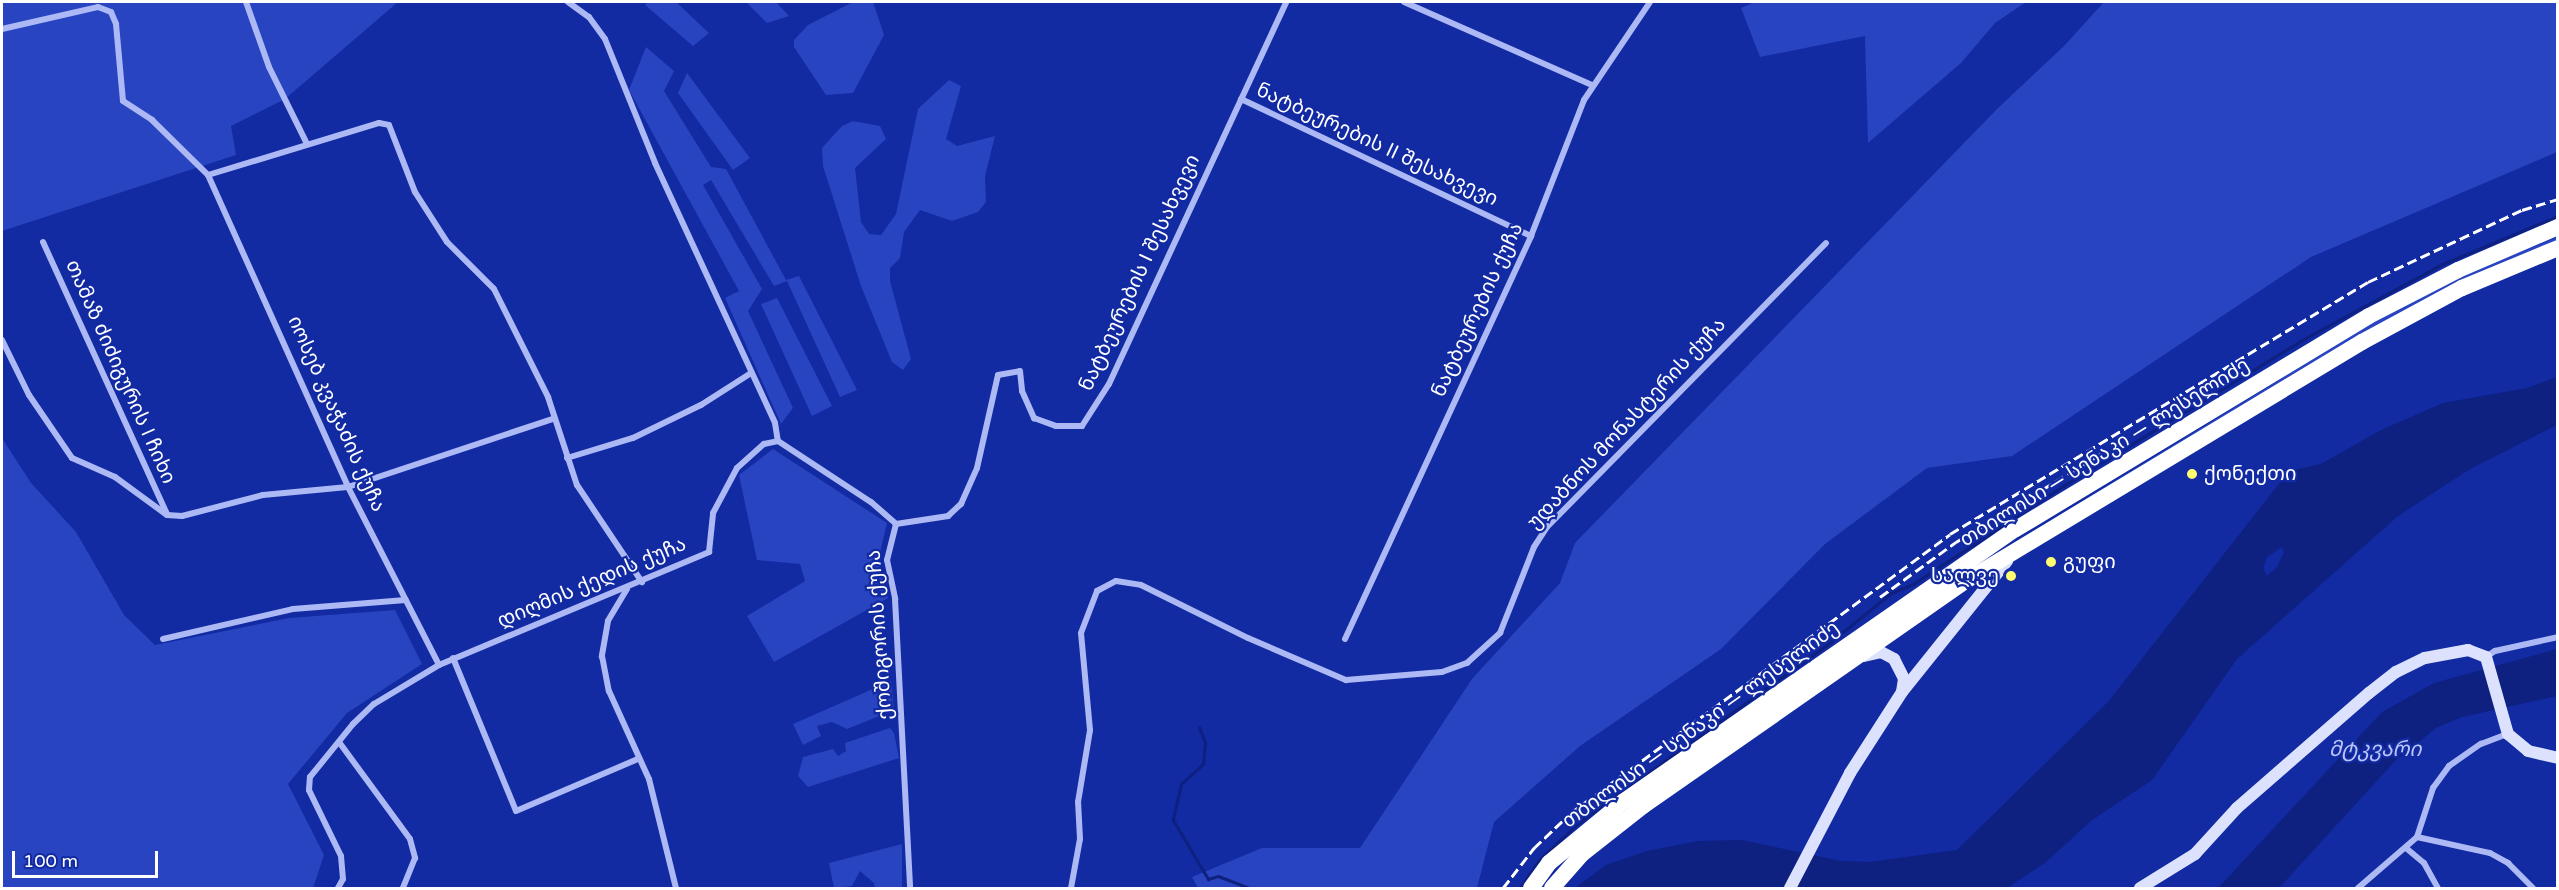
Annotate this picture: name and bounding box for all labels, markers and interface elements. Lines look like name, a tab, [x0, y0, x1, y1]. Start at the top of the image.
street label: ნატბეურების II შესახვევი	[1252, 78, 1502, 212]
street label: ნატბეურების I შესახვევი	[1075, 151, 1205, 395]
street label: ნატბეურების ქუჩა	[1427, 219, 1529, 401]
street label: თამაზ ძიძიგურის I ჩიხი	[60, 256, 180, 488]
street label: იოსებ კვაჭაძის ქუჩა	[282, 312, 390, 516]
street label: უდაბნოს მონასტერის ქუჩა	[1523, 313, 1731, 535]
street label: თბილისი — სენაკი — ლესელიძე	[1956, 354, 2254, 552]
place label: ქონექთი	[2204, 462, 2296, 486]
marker: ქონექთი	[2185, 467, 2199, 481]
street label: დიღმის ქედის ქუჩა	[494, 532, 690, 634]
street label: ქოშიგორის ქუჩა	[862, 549, 898, 721]
place label: გუფი	[2063, 550, 2116, 574]
marker: გუფი	[2044, 555, 2058, 569]
place label: სალვე	[1931, 564, 1999, 588]
marker: სალვე	[2004, 569, 2018, 583]
street label: თბილისი — სენაკი — ლესელიძე	[1558, 616, 1844, 834]
water label: მტკვარი	[2329, 737, 2421, 763]
scale bar	[15, 839, 160, 877]
text: 100 m	[23, 850, 78, 872]

